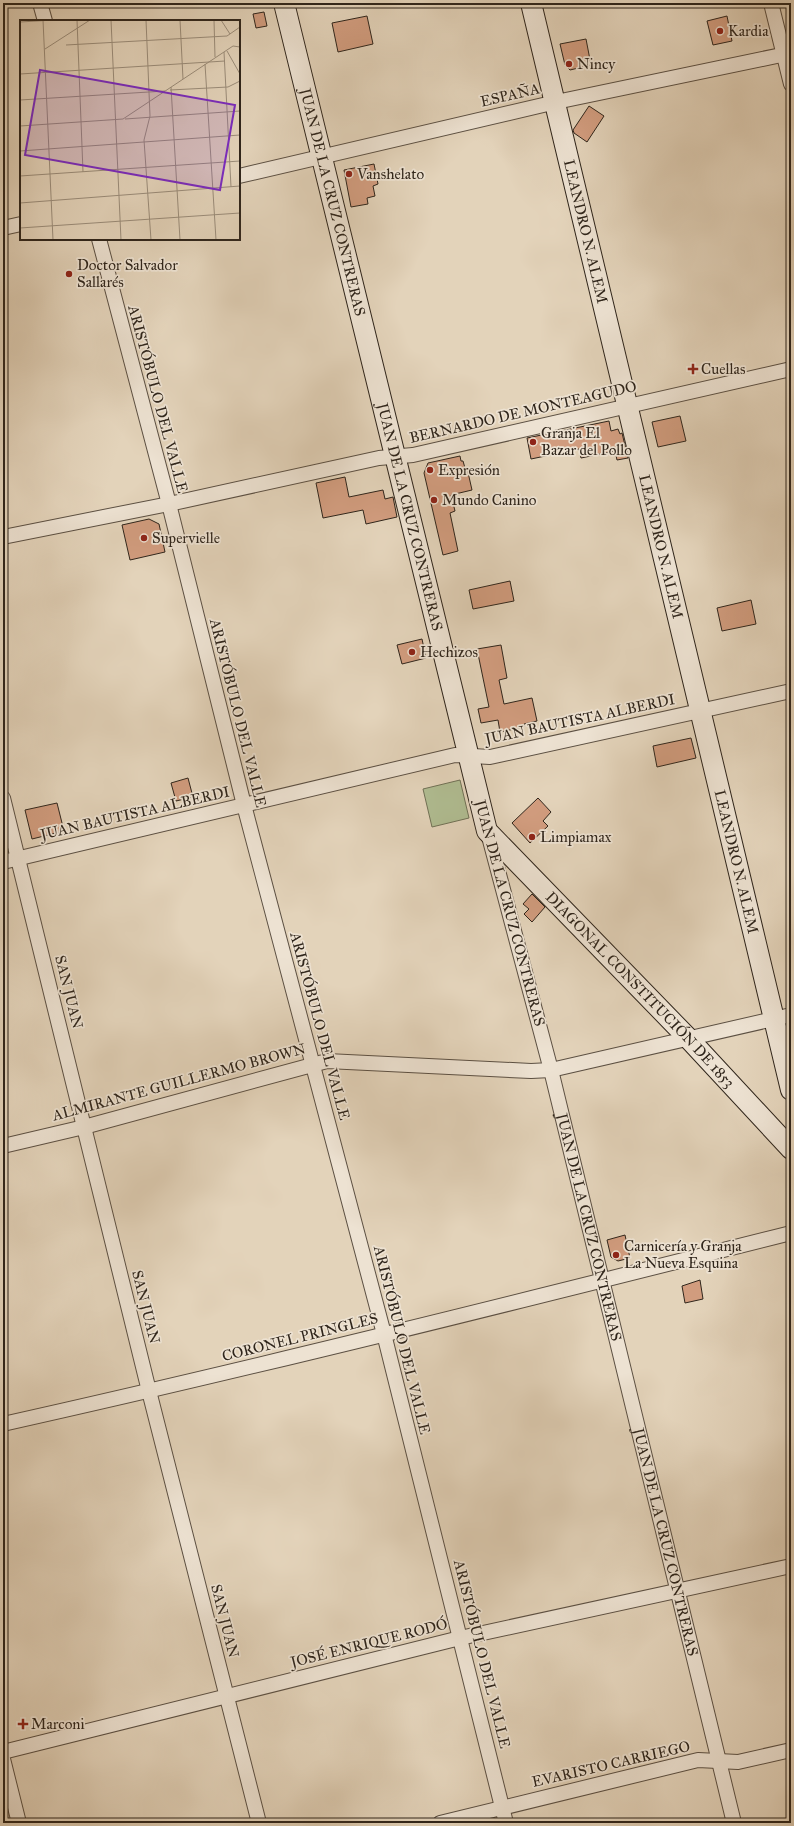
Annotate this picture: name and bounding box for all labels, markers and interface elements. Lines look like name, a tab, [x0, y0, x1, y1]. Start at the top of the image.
inset map	[20, 20, 240, 240]
place label: Kardia	[728, 22, 769, 40]
marker: Kardia	[715, 26, 725, 36]
place label: Nincy	[577, 55, 616, 73]
marker: Nincy	[564, 59, 574, 69]
street label: ESPAÑA	[479, 79, 541, 111]
street label: JUAN DE LA CRUZ CONTRERAS	[295, 84, 369, 318]
street label: LEANDRO N. ALEM	[560, 158, 612, 305]
place label: Vanshelato	[356, 165, 424, 183]
marker: Vanshelato	[344, 169, 354, 179]
place label: Doctor Salvador Sallarés	[77, 256, 178, 291]
marker: Doctor Salvador Sallarés	[64, 269, 74, 279]
street label: ARISTÓBULO DEL VALLE	[124, 302, 193, 495]
place label: Cuellas	[701, 360, 745, 378]
marker: Cuellas	[688, 364, 698, 374]
street label: BERNARDO DE MONTEAGUDO	[408, 377, 638, 447]
street label: JUAN DE LA CRUZ CONTRERAS	[372, 399, 447, 633]
place label: Granja El Bazar del Pollo	[541, 424, 632, 459]
marker: Granja El Bazar del Pollo	[528, 437, 538, 447]
place label: Expresión	[438, 461, 500, 479]
marker: Expresión	[425, 465, 435, 475]
street label: LEANDRO N. ALEM	[635, 473, 687, 620]
place label: Mundo Canino	[442, 491, 537, 509]
marker: Mundo Canino	[429, 495, 439, 505]
place label: Supervielle	[152, 529, 220, 547]
marker: Supervielle	[139, 533, 149, 543]
street label: ARISTÓBULO DEL VALLE	[206, 616, 271, 809]
place label: Hechizos	[420, 643, 478, 661]
marker: Hechizos	[407, 647, 417, 657]
street label: JUAN BAUTISTA ALBERDI	[481, 690, 677, 749]
street label: JUAN BAUTISTA ALBERDI	[37, 782, 232, 845]
street label: LEANDRO N. ALEM	[711, 788, 762, 936]
street label: JUAN DE LA CRUZ CONTRERAS	[470, 796, 549, 1028]
place label: Limpiamax	[540, 828, 612, 846]
marker: Limpiamax	[527, 832, 537, 842]
street label: DIAGONAL CONSTITUCIÓN DE 1853	[542, 888, 738, 1091]
street label: ARISTÓBULO DEL VALLE	[286, 929, 355, 1122]
street label: SAN JUAN	[50, 953, 87, 1031]
street label: ALMIRANTE GUILLERMO BROWN	[49, 1039, 308, 1125]
street label: JUAN DE LA CRUZ CONTRERAS	[551, 1109, 626, 1343]
place label: Carnicería y Granja La Nueva Esquina	[624, 1237, 742, 1273]
street label: ARISTÓBULO DEL VALLE	[370, 1243, 435, 1436]
marker: Carnicería y Granja La Nueva Esquina	[611, 1250, 621, 1260]
street label: SAN JUAN	[127, 1268, 164, 1346]
street label: CORONEL PRINGLES	[220, 1309, 380, 1365]
street label: JUAN DE LA CRUZ CONTRERAS	[628, 1424, 702, 1658]
street label: ARISTÓBULO DEL VALLE	[450, 1557, 515, 1750]
street label: SAN JUAN	[206, 1582, 243, 1660]
street label: JOSÉ ENRIQUE RODÓ	[286, 1614, 450, 1673]
place label: Marconi	[31, 1715, 85, 1733]
marker: Marconi	[18, 1719, 28, 1729]
street label: EVARISTO CARRIEGO	[530, 1737, 692, 1791]

